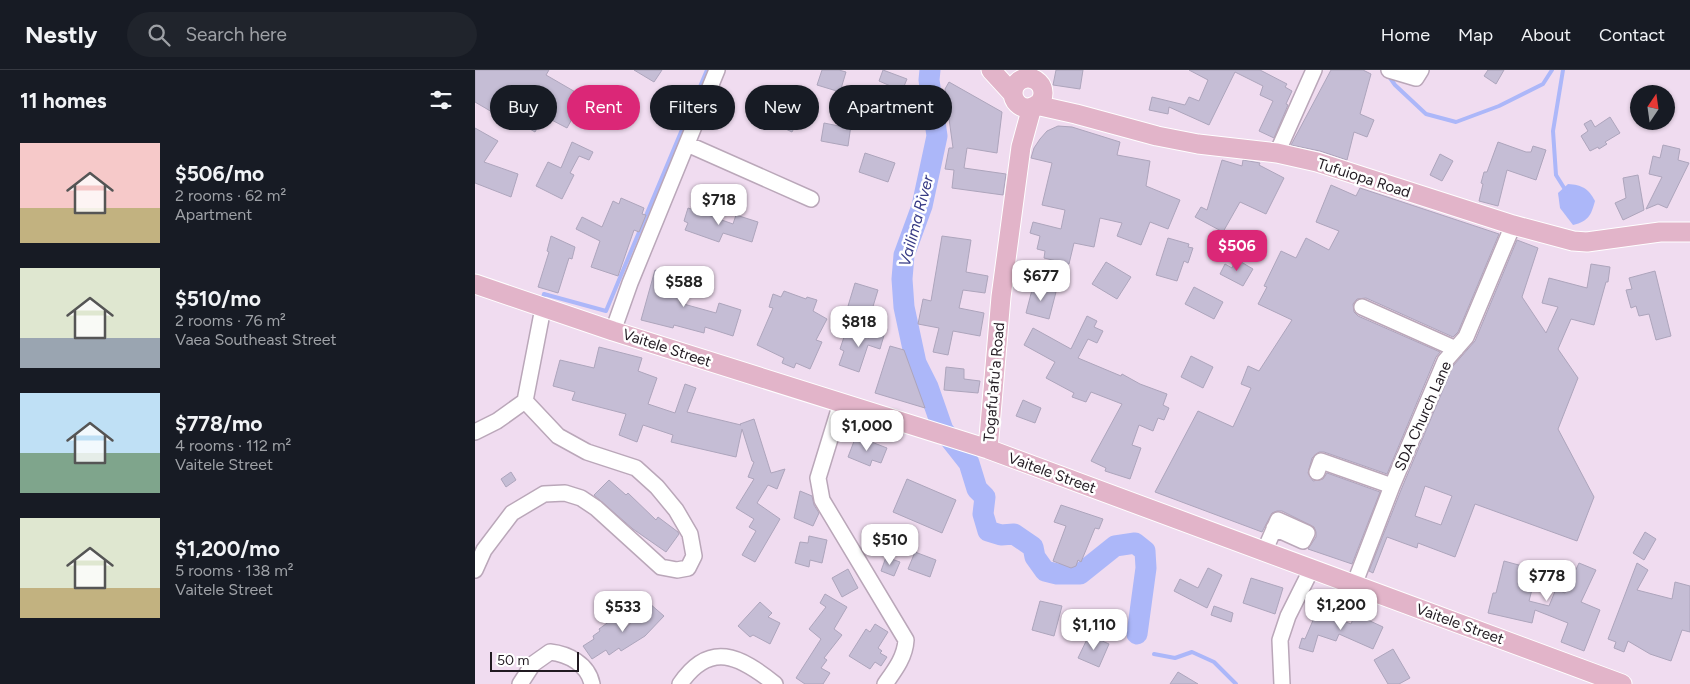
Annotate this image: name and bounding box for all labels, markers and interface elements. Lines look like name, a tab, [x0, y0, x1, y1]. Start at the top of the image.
search box	[127, 12, 477, 57]
text: Nestly	[25, 20, 97, 49]
icon: search	[145, 21, 173, 49]
text: Search here	[185, 23, 287, 46]
text: Home	[1381, 24, 1430, 46]
text: Map	[1458, 24, 1493, 46]
text: About	[1521, 24, 1571, 46]
text: Contact	[1599, 24, 1665, 46]
chip: Buy	[490, 85, 557, 130]
chip: Rent	[567, 85, 640, 130]
chip: Filters	[650, 85, 735, 130]
chip: New	[745, 85, 819, 130]
chip: Apartment	[829, 85, 952, 130]
north arrow	[1630, 85, 1675, 130]
map controls	[1630, 85, 1675, 130]
icon: filters	[427, 86, 455, 114]
text: 11 homes	[20, 88, 107, 113]
street label: Tufuiopa Road	[1315, 154, 1413, 202]
text: $506/mo	[175, 161, 264, 186]
icon: home	[60, 163, 120, 223]
water label: Vailima River	[895, 173, 937, 269]
pin: $718	[689, 184, 749, 226]
text: 2 rooms · 62 m²	[175, 186, 286, 205]
text: $718	[702, 190, 736, 209]
text: Apartment	[175, 205, 252, 224]
pin: $506	[1207, 230, 1267, 272]
text: $506	[1218, 236, 1256, 255]
pin: $677	[1011, 260, 1071, 302]
pin: $588	[654, 266, 714, 308]
text: $677	[1023, 266, 1059, 285]
text: $588	[665, 272, 703, 291]
text: $510/mo	[175, 286, 261, 311]
icon: home	[60, 288, 120, 348]
pin: $818	[829, 306, 889, 348]
text: 2 rooms · 76 m²	[175, 311, 286, 330]
text: $818	[841, 312, 877, 331]
street label: Togafu'afu'a Road	[980, 322, 1008, 442]
street label: Vaitele Street	[620, 325, 714, 371]
text: Vaea Southeast Street	[175, 330, 337, 349]
street label: SDA Church Lane	[1391, 358, 1455, 474]
pin: $1,000	[826, 410, 908, 452]
text: $778/mo	[175, 411, 262, 436]
icon: home	[60, 413, 120, 473]
text: $1,000	[842, 416, 892, 435]
text: 4 rooms · 112 m²	[175, 436, 291, 455]
street label: Vaitele Street	[1006, 449, 1099, 497]
text: Vaitele Street	[175, 455, 273, 474]
pin: $510	[860, 524, 920, 566]
text: $510	[872, 530, 908, 549]
text: $1,200/mo	[175, 536, 280, 561]
icon: home	[60, 538, 120, 598]
pin: $778	[1517, 560, 1577, 602]
text: 5 rooms · 138 m²	[175, 561, 294, 580]
text: $778	[1529, 566, 1565, 585]
text: Vaitele Street	[175, 580, 273, 599]
pin: $1,200	[1300, 588, 1382, 631]
pin: $533	[593, 590, 653, 633]
text: $1,200	[1316, 595, 1366, 614]
text: $533	[605, 597, 641, 616]
street label: Vaitele Street	[1414, 600, 1507, 648]
pin: $1,110	[1053, 608, 1135, 651]
text: $1,110	[1072, 615, 1116, 634]
scale bar	[490, 649, 579, 672]
text: 50 m	[497, 652, 529, 669]

